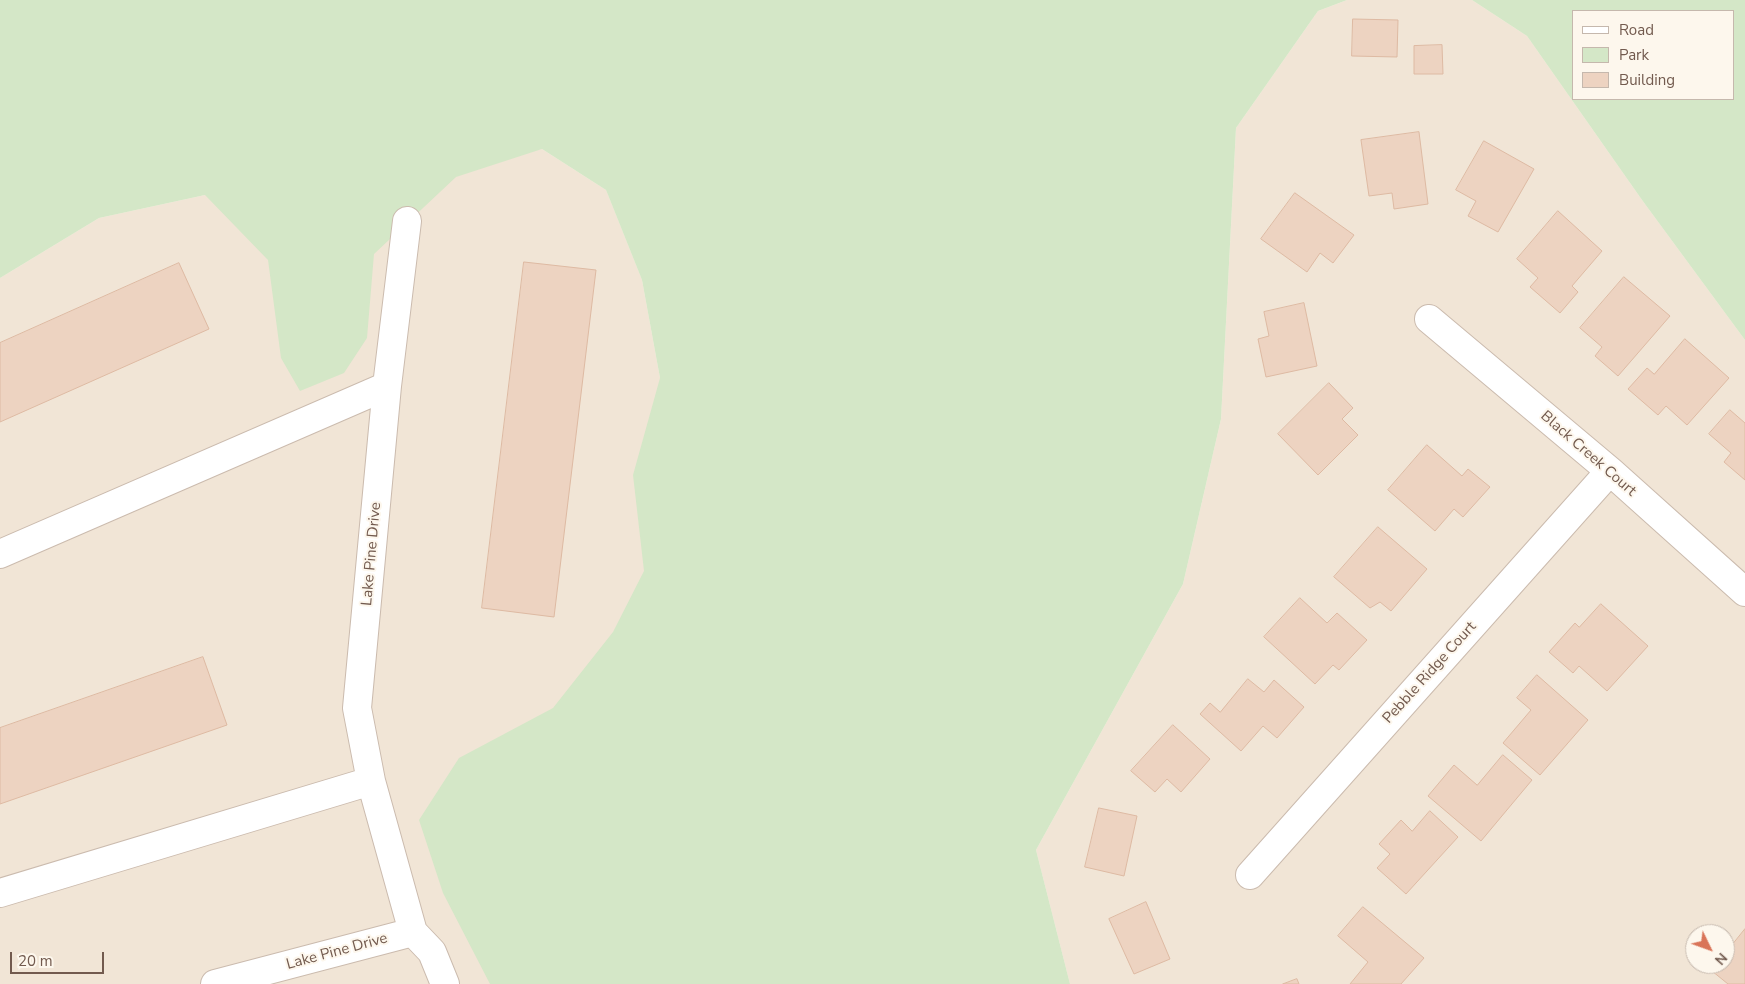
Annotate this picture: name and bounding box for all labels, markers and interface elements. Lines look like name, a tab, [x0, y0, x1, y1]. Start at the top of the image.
legend	[1572, 10, 1735, 100]
text: Road	[1619, 20, 1654, 40]
text: Park	[1619, 45, 1649, 65]
text: Building	[1619, 70, 1675, 90]
street label: Black Creek Court	[1536, 408, 1640, 500]
street label: Lake Pine Drive	[358, 501, 386, 607]
street label: Pebble Ridge Court	[1379, 618, 1481, 728]
north arrow	[1685, 924, 1735, 974]
street label: Lake Pine Drive	[284, 930, 390, 974]
scale bar	[12, 942, 106, 974]
text: N	[1710, 948, 1731, 969]
text: 20 m	[18, 951, 53, 971]

